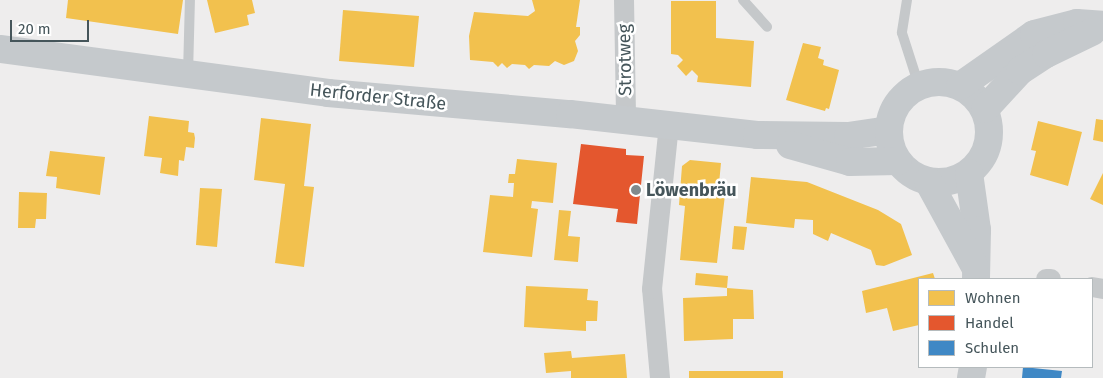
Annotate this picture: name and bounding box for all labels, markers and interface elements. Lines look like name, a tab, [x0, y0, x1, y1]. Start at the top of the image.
scale bar	[12, 10, 91, 42]
text: 20 m	[18, 20, 51, 38]
street label: Strotweg	[614, 24, 636, 96]
street label: Herforder Straße	[309, 79, 447, 115]
place label: Löwenbräu	[646, 179, 737, 201]
marker: Löwenbräu	[630, 184, 642, 196]
legend	[918, 278, 1093, 368]
text: Wohnen	[965, 289, 1021, 307]
text: Handel	[965, 314, 1014, 332]
text: Schulen	[965, 339, 1019, 357]

